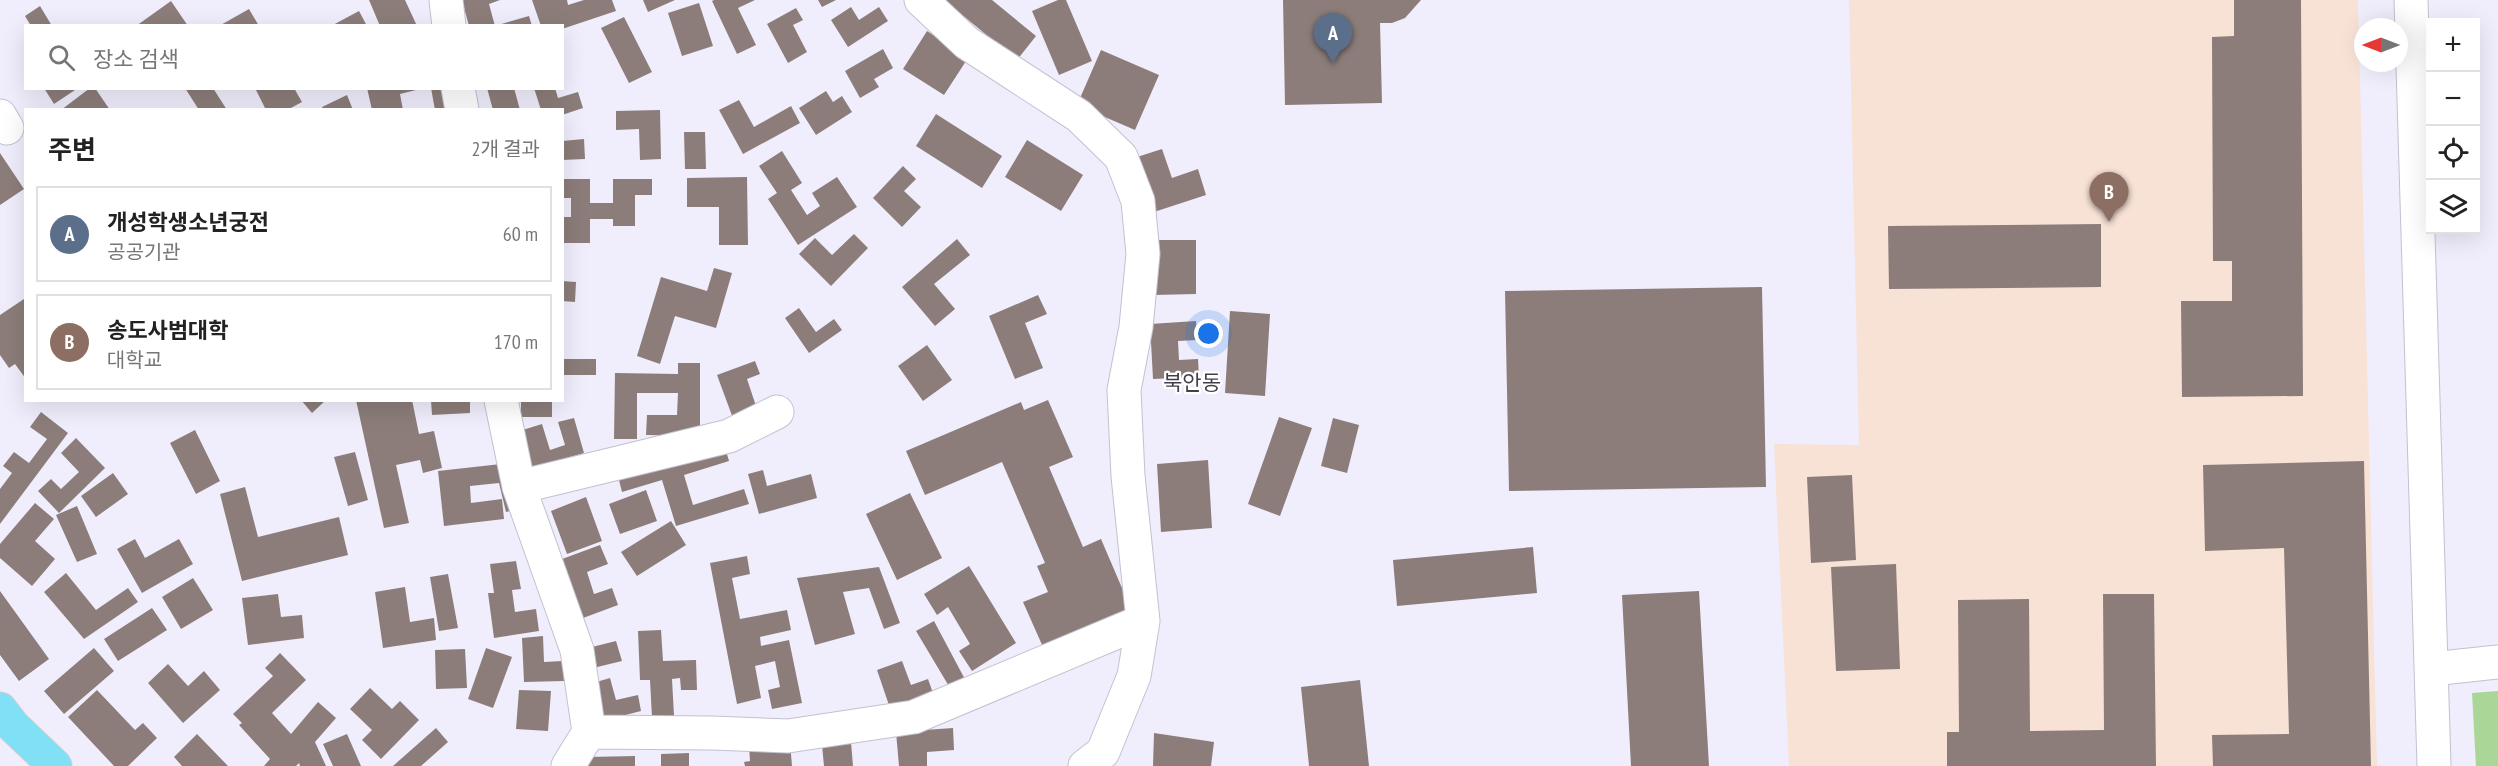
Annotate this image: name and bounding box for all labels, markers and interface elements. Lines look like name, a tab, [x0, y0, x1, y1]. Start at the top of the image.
pin: A	[1314, 14, 1352, 63]
north arrow	[2354, 18, 2408, 72]
map controls	[2426, 18, 2480, 234]
button: +	[2426, 18, 2480, 72]
search box	[24, 24, 564, 90]
icon: search	[45, 41, 78, 74]
text: 장소 검색	[93, 45, 179, 73]
button: −	[2426, 72, 2480, 126]
button: locate	[2426, 126, 2480, 180]
text: 주변	[48, 133, 96, 166]
text: 2개 결과	[472, 136, 540, 162]
pin: B	[2090, 172, 2128, 222]
button: layers	[2426, 180, 2480, 234]
text: 개성학생소년궁전	[107, 208, 269, 236]
text: A	[64, 221, 75, 247]
text: 60 m	[503, 221, 538, 247]
text: 공공기관	[107, 239, 181, 265]
text: 송도사범대학	[107, 316, 228, 344]
your location	[1194, 319, 1223, 348]
text: B	[65, 329, 74, 355]
text: 170 m	[494, 329, 538, 355]
text: 대학교	[107, 347, 162, 373]
district label: 북안동	[1163, 369, 1221, 396]

